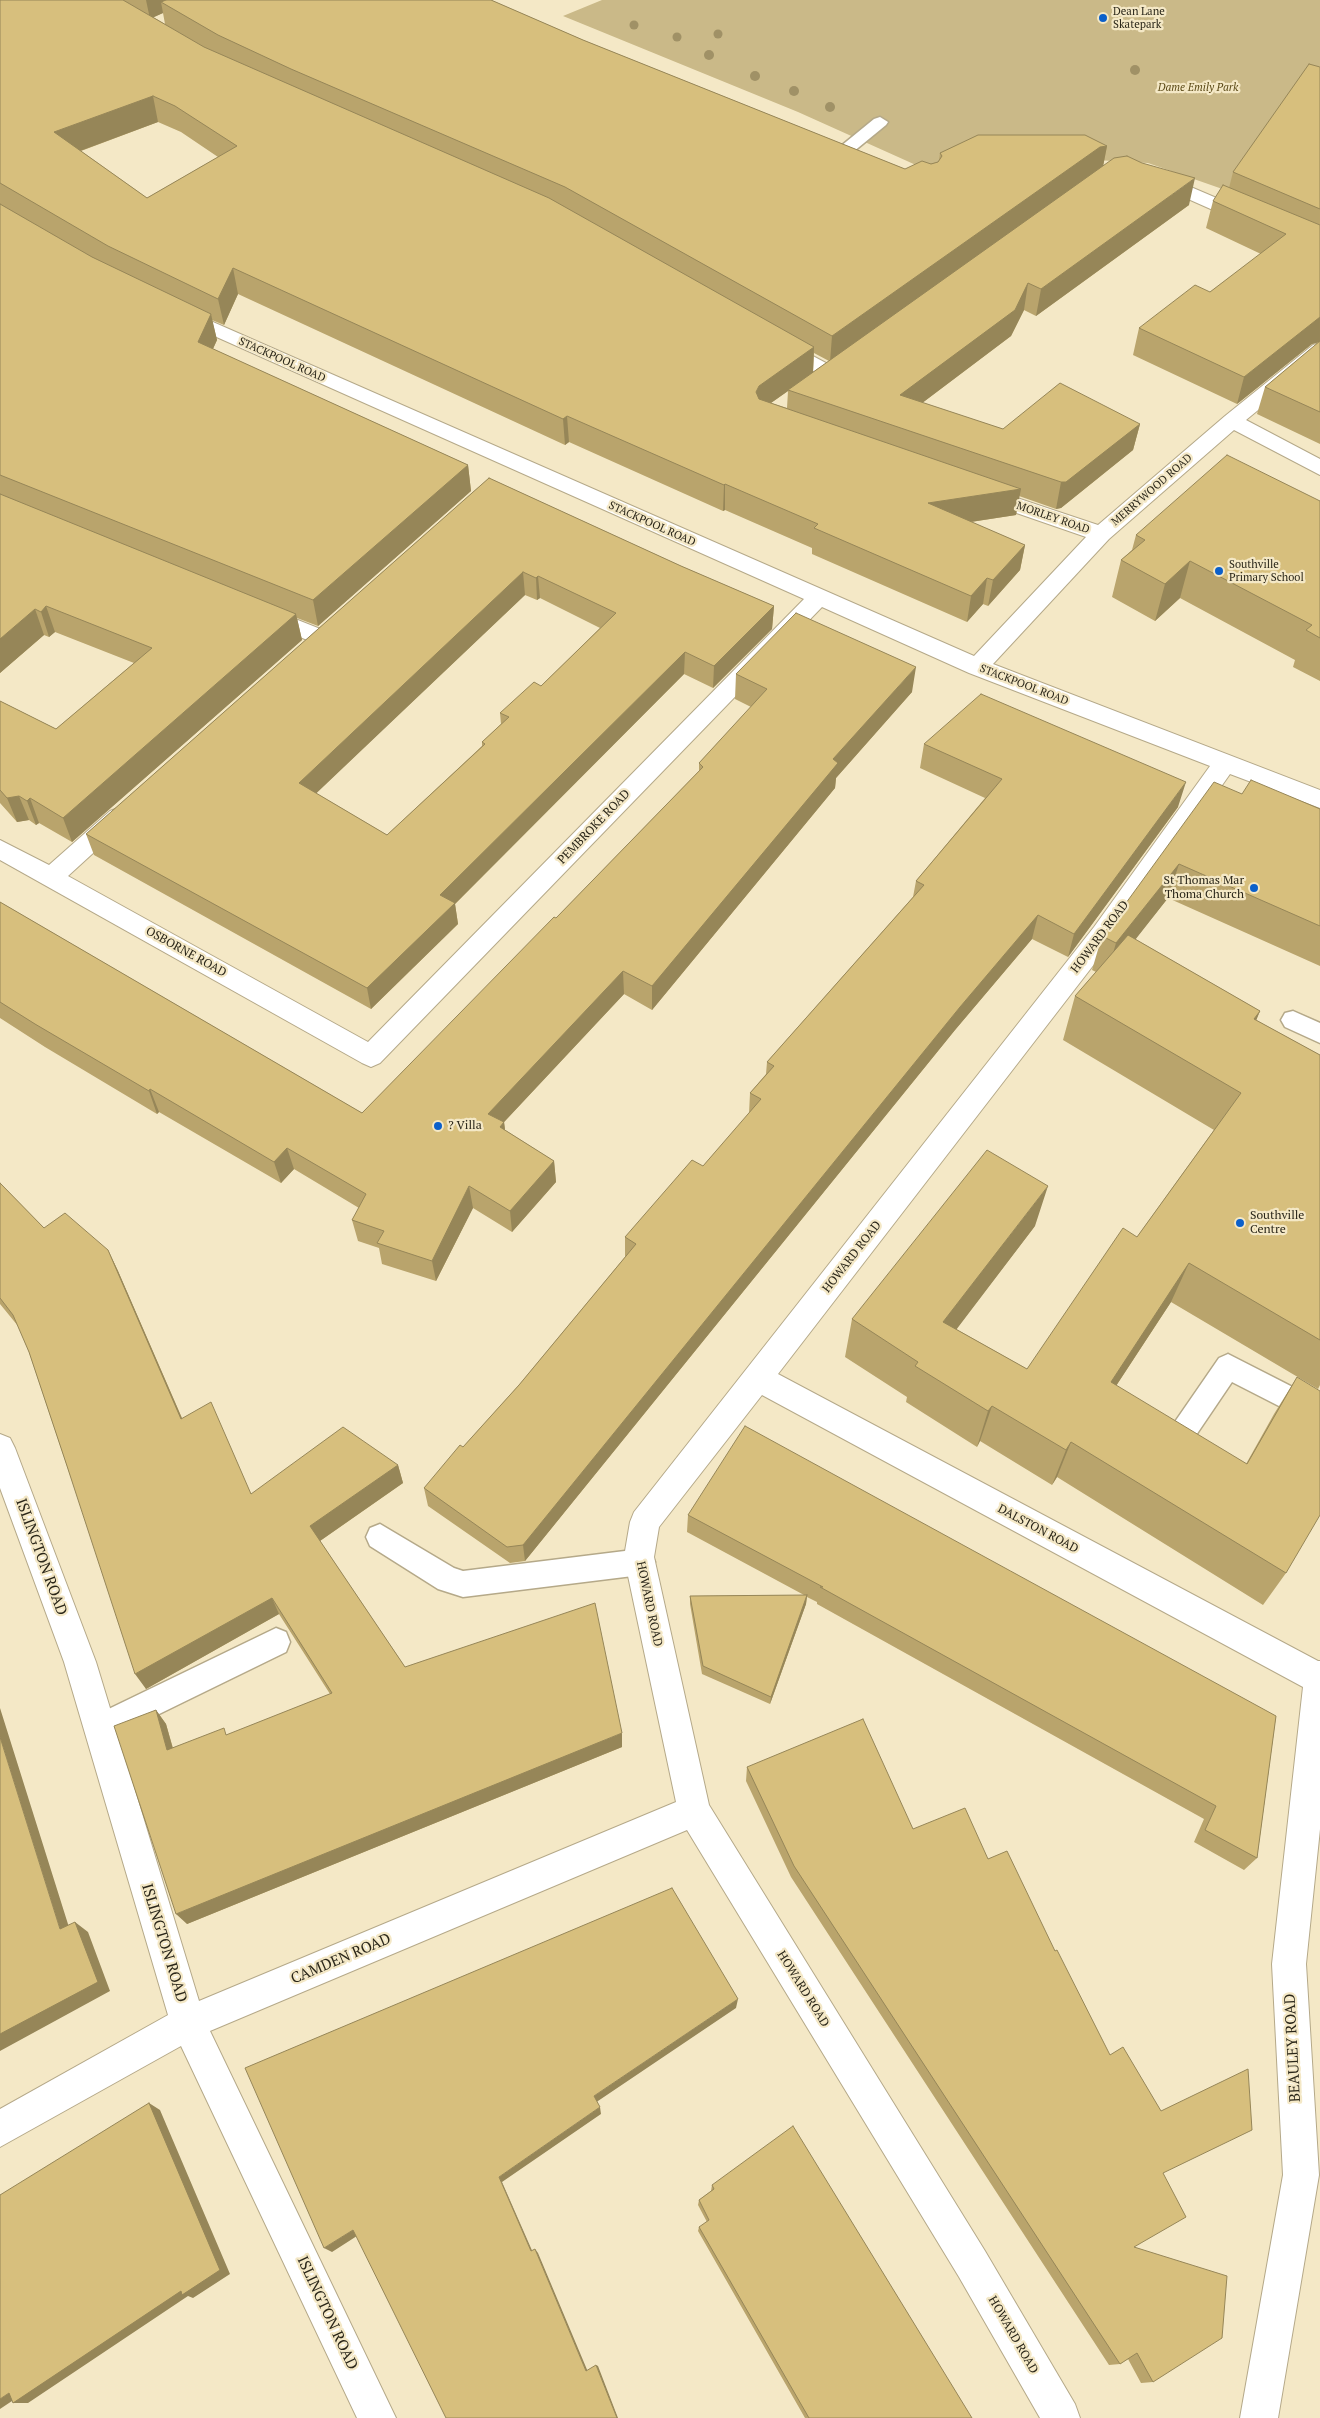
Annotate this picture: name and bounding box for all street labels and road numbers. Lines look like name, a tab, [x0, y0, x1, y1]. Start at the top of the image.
street label: STACKPOOL ROAD	[236, 335, 328, 385]
street label: MERRYWOOD ROAD	[1109, 451, 1195, 529]
street label: STACKPOOL ROAD	[606, 499, 698, 549]
street label: MORLEY ROAD	[1015, 499, 1091, 537]
street label: STACKPOOL ROAD	[978, 662, 1070, 708]
street label: PEMBROKE ROAD	[555, 787, 633, 867]
street label: HOWARD ROAD	[1068, 898, 1132, 976]
street label: OSBORNE ROAD	[143, 924, 229, 980]
street label: HOWARD ROAD	[820, 1218, 884, 1296]
street label: ISLINGTON ROAD	[12, 1496, 70, 1618]
street label: DALSTON ROAD	[995, 1502, 1081, 1556]
street label: HOWARD ROAD	[633, 1560, 665, 1648]
street label: ISLINGTON ROAD	[137, 1882, 191, 2004]
street label: CAMDEN ROAD	[288, 1930, 394, 1988]
street label: HOWARD ROAD	[774, 1948, 832, 2030]
street label: BEAULEY ROAD	[1281, 1993, 1305, 2103]
street label: ISLINGTON ROAD	[293, 2253, 361, 2373]
street label: HOWARD ROAD	[985, 2294, 1041, 2376]

